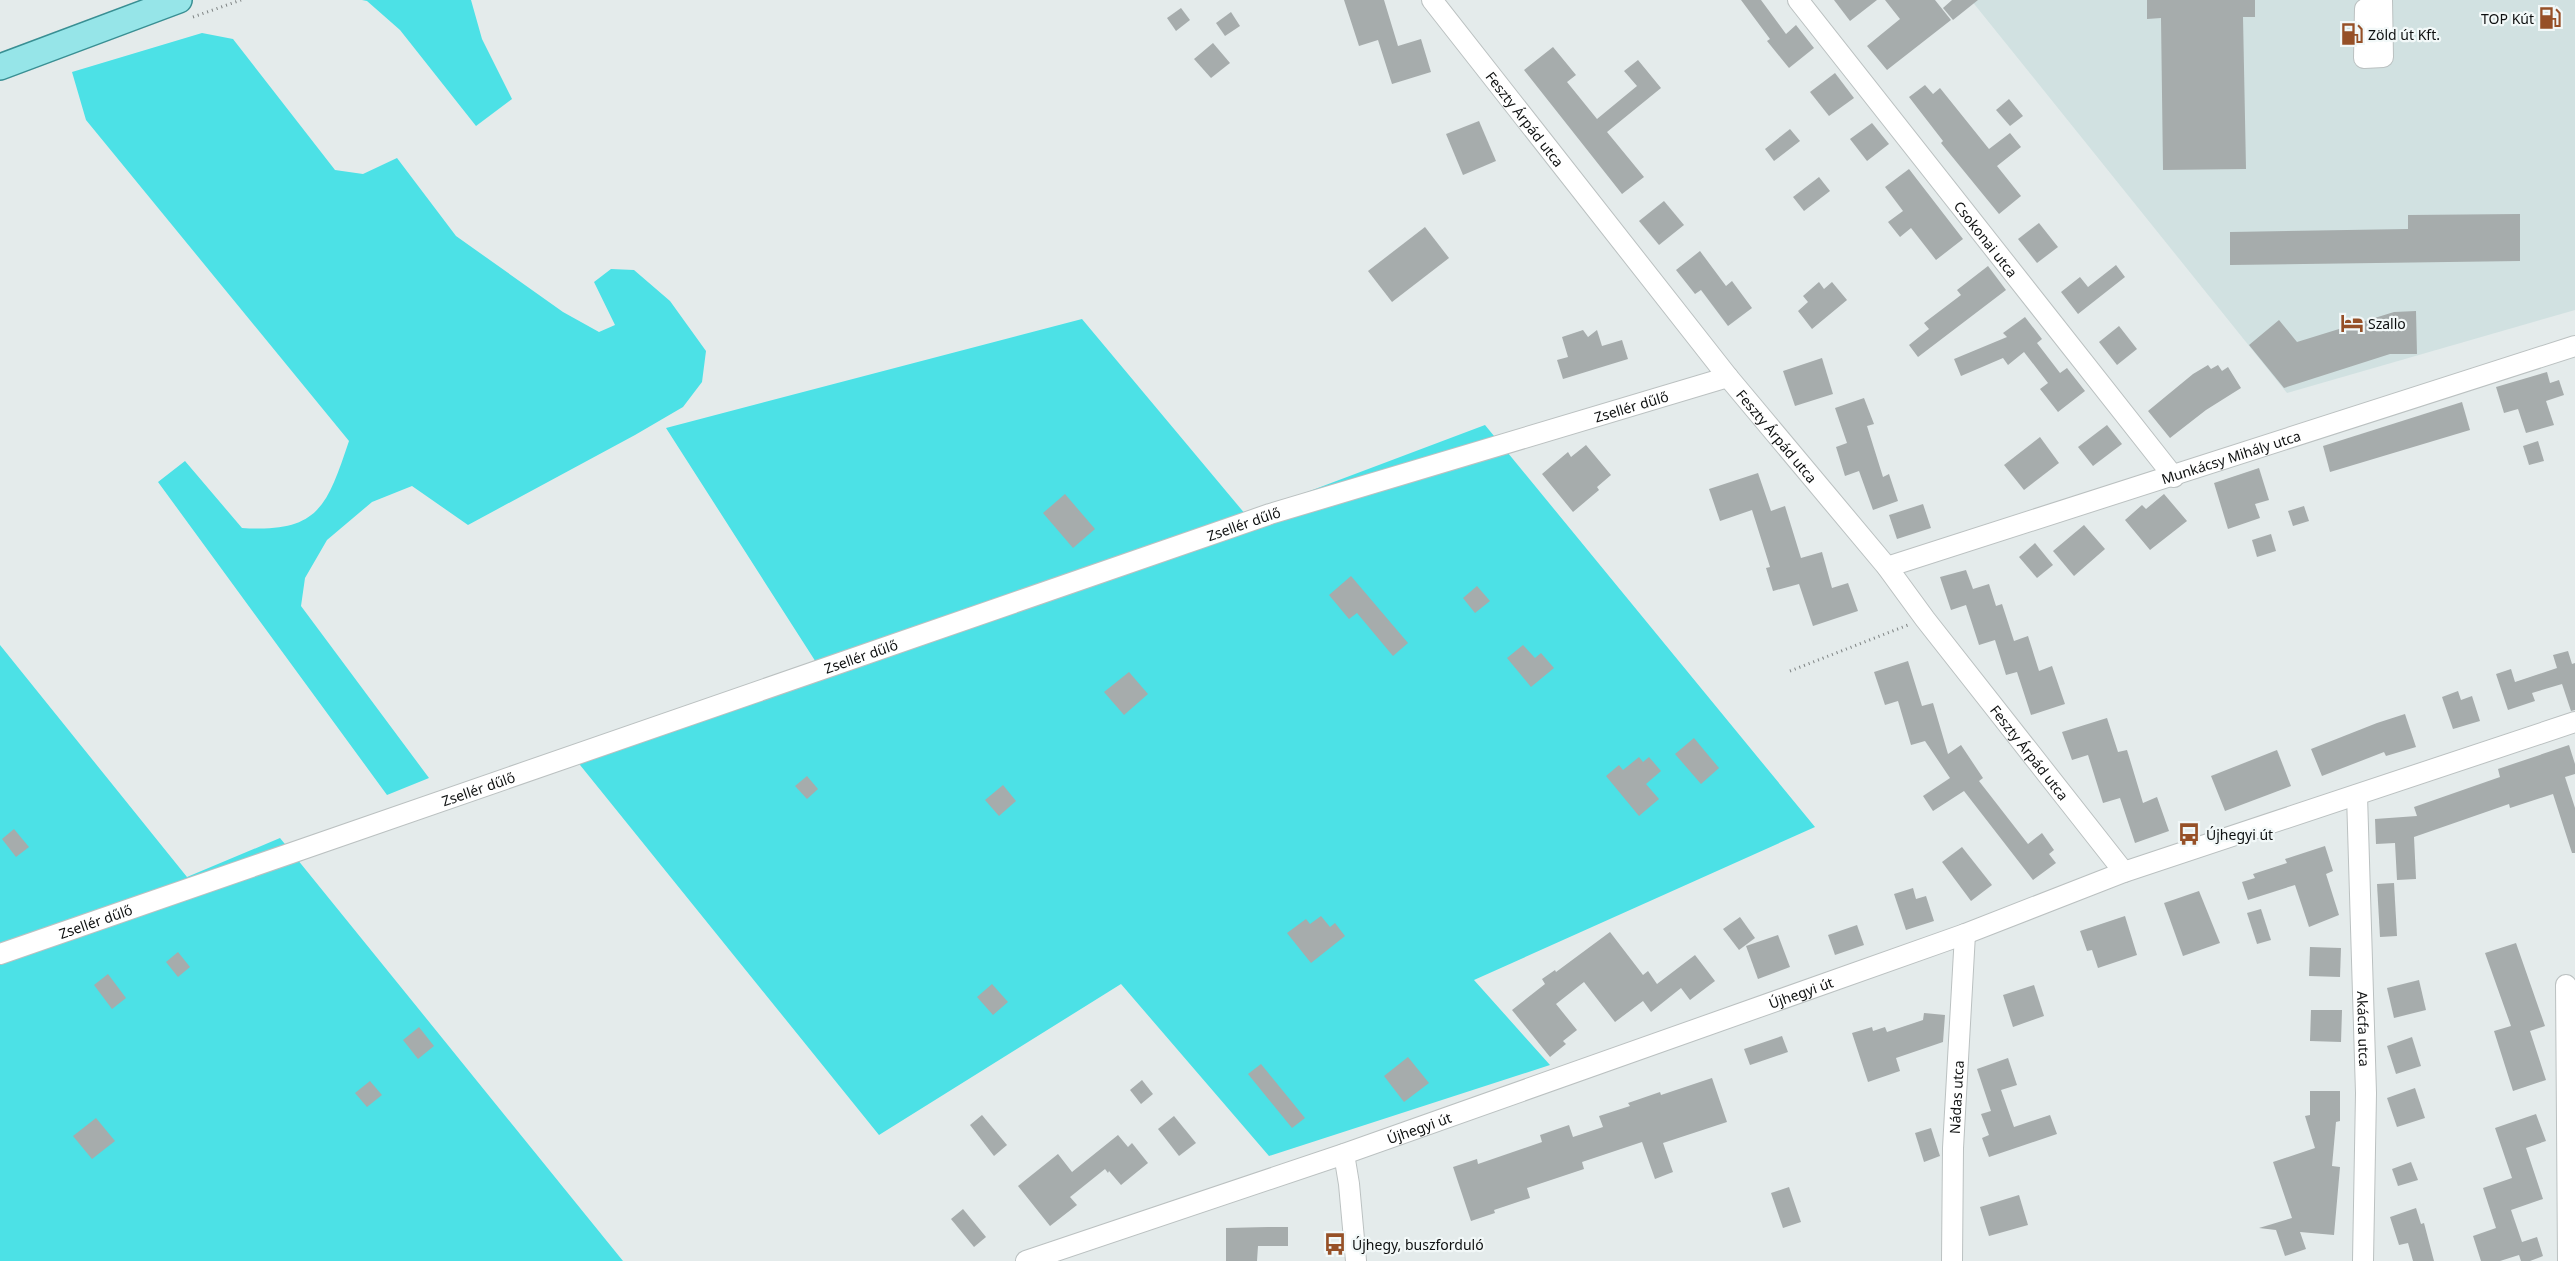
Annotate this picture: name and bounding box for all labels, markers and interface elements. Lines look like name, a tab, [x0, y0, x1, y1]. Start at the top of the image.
fuel station icon: TOP Kút	[2537, 5, 2563, 31]
place label: TOP Kút	[2481, 9, 2534, 28]
fuel station icon: Zöld út Kft.	[2339, 21, 2365, 47]
place label: Zöld út Kft.	[2368, 25, 2440, 44]
street label: Feszty Árpád utca	[1482, 67, 1569, 170]
street label: Csokonai utca	[1950, 197, 2022, 281]
hotel icon: Szallo	[2339, 310, 2365, 336]
place label: Szallo	[2368, 314, 2406, 333]
street label: Feszty Árpád utca	[1733, 385, 1822, 486]
street label: Zsellér dűlő	[1592, 386, 1671, 426]
street label: Munkácsy Mihály utca	[2159, 425, 2303, 488]
street label: Zsellér dűlő	[1204, 502, 1283, 545]
street label: Zsellér dűlő	[821, 634, 900, 677]
street label: Feszty Árpád utca	[1986, 701, 2073, 804]
street label: Zsellér dűlő	[439, 767, 517, 810]
bus stop icon: Újhegyi út	[2176, 821, 2202, 847]
place label: Újhegyi út	[2206, 825, 2273, 844]
street label: Zsellér dűlő	[56, 899, 135, 942]
street label: Újhegyi út	[1766, 972, 1836, 1012]
street label: Akácfa utca	[2353, 991, 2375, 1067]
street label: Nádas utca	[1944, 1060, 1967, 1134]
street label: Újhegyi út	[1384, 1107, 1454, 1148]
bus stop icon: Újhegy, buszforduló	[1322, 1231, 1348, 1257]
place label: Újhegy, buszforduló	[1352, 1235, 1484, 1254]

